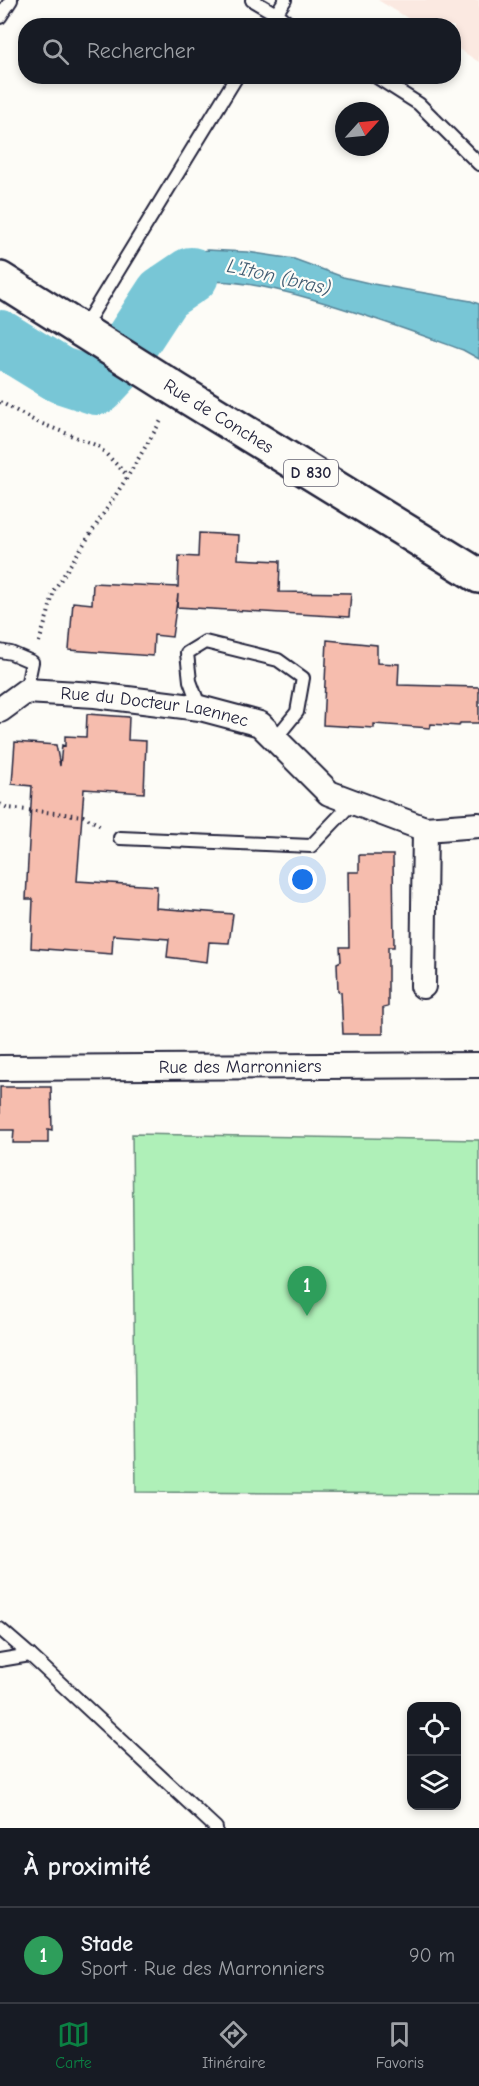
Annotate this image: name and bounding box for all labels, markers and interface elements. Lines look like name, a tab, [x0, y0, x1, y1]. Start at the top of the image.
search box	[18, 18, 461, 84]
icon: search	[39, 35, 72, 68]
text: Rechercher	[87, 38, 195, 64]
north arrow	[335, 102, 389, 156]
water label: L'Iton (bras)	[225, 254, 333, 300]
street label: Rue de Conches	[160, 374, 277, 458]
road number: D 830	[284, 460, 338, 486]
street label: Rue du Docteur Laennec	[60, 683, 251, 731]
your location	[288, 865, 317, 894]
street label: Rue des Marronniers	[159, 1055, 321, 1078]
pin: 1	[288, 1266, 326, 1316]
map controls	[407, 1702, 461, 1810]
button: locate	[407, 1702, 461, 1756]
button: layers	[407, 1756, 461, 1810]
text: À proximité	[24, 1852, 151, 1882]
text: Stade	[81, 1931, 133, 1957]
text: 1	[40, 1944, 47, 1967]
text: 90 m	[409, 1944, 455, 1967]
text: Sport · Rue des Marronniers	[81, 1957, 324, 1980]
tab: Carte	[55, 2018, 92, 2072]
tab: Itinéraire	[202, 2018, 265, 2072]
tab: Favoris	[376, 2018, 424, 2072]

